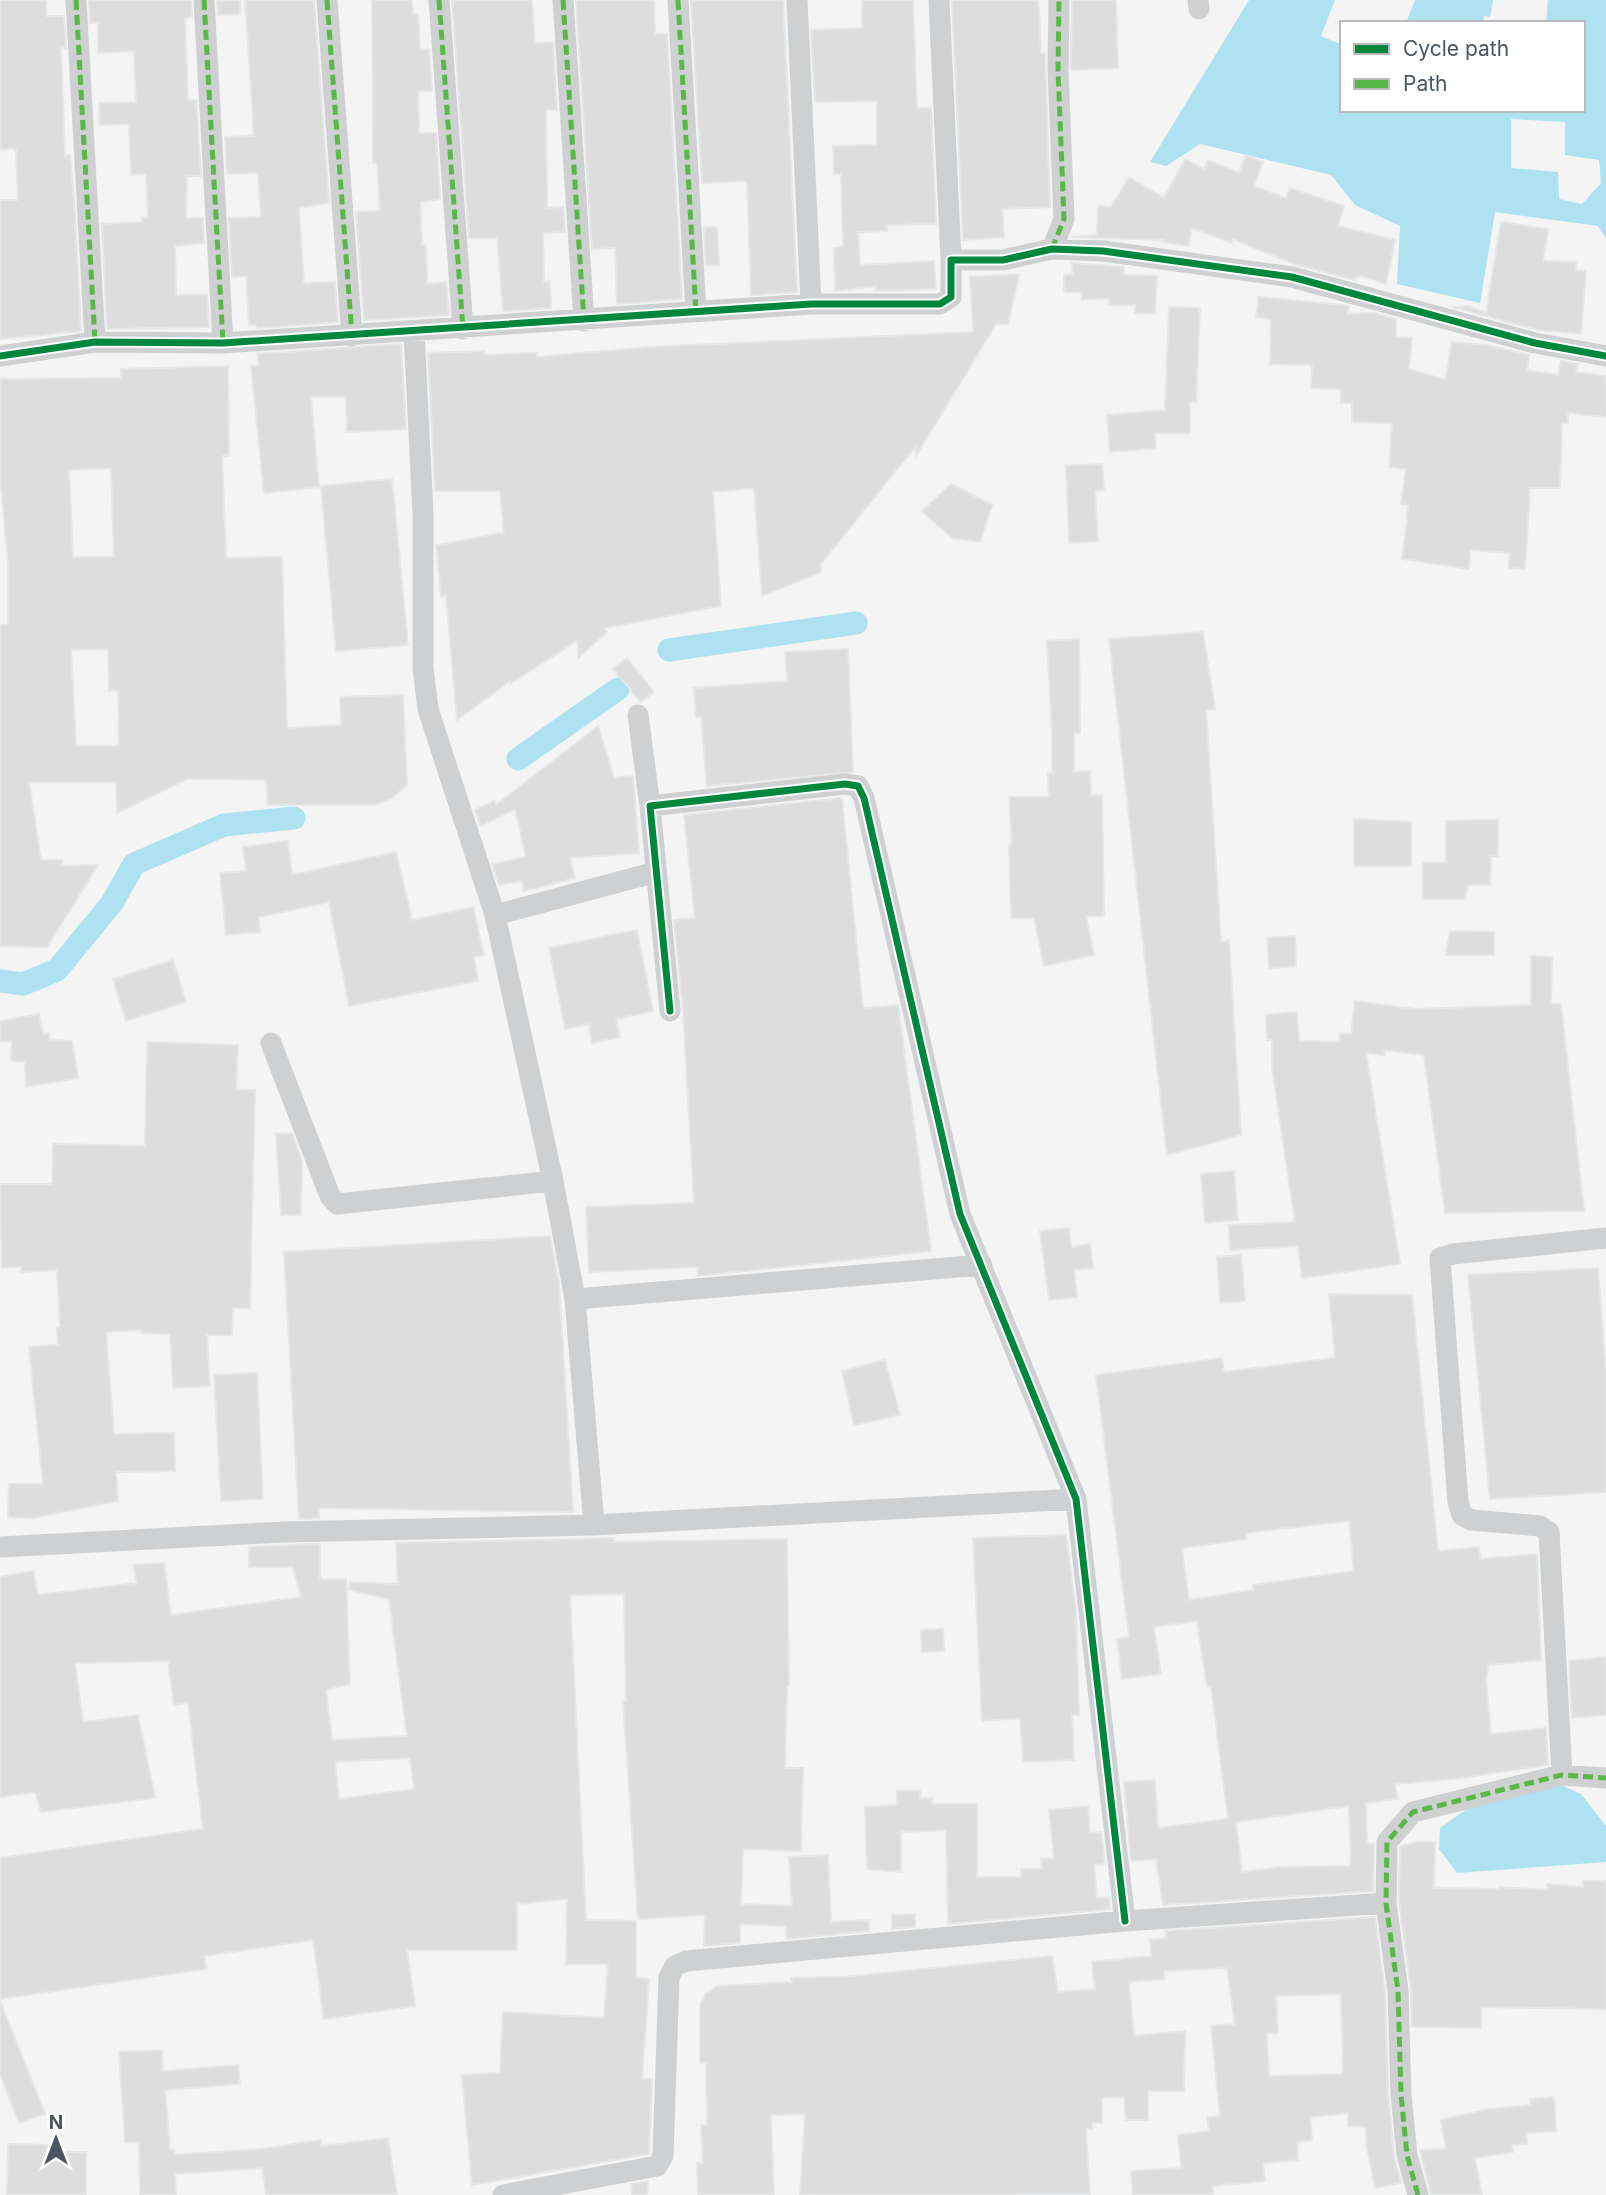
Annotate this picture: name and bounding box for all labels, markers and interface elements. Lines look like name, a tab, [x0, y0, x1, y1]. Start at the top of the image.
legend	[1340, 21, 1585, 112]
text: Cycle path	[1403, 36, 1509, 61]
text: Path	[1403, 71, 1448, 96]
north arrow	[21, 2104, 91, 2174]
text: N	[49, 2111, 63, 2134]

